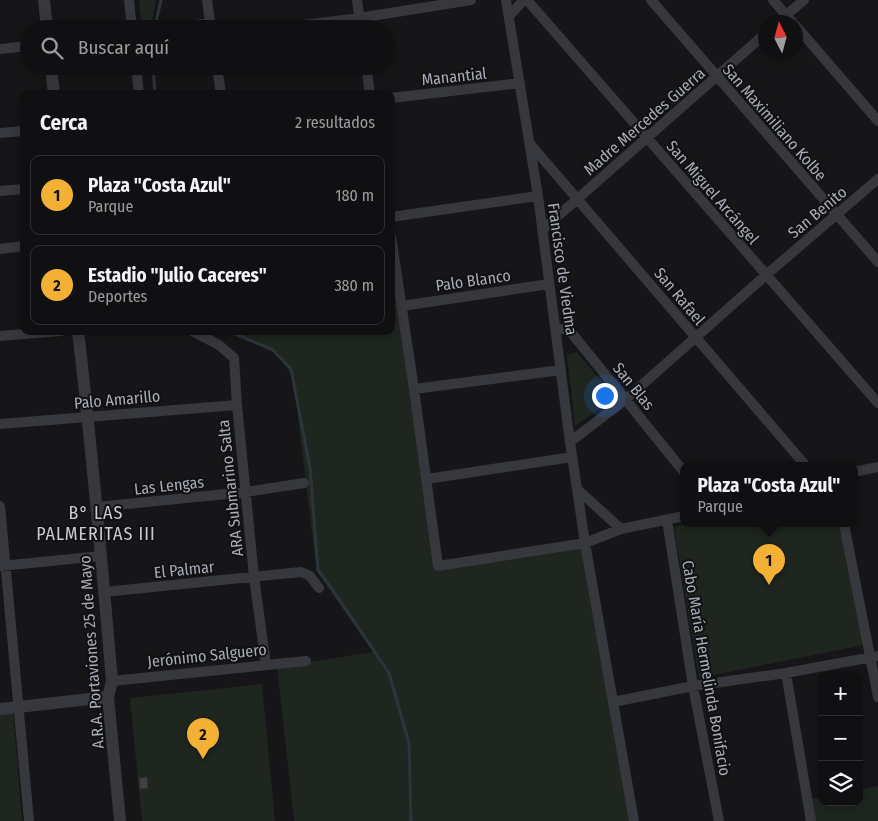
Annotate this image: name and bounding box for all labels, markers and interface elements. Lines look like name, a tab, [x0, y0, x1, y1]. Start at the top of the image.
north arrow	[758, 15, 803, 60]
search box	[20, 20, 395, 75]
icon: search	[38, 34, 66, 62]
text: Buscar aquí	[78, 36, 169, 59]
street label: San Maximiliano Kolbe	[719, 60, 831, 185]
street label: Madre Mercedes Guerra	[580, 63, 709, 179]
street label: Manantial	[421, 64, 487, 89]
text: Cerca	[40, 110, 88, 136]
text: 2 resultados	[295, 113, 375, 132]
street label: San Miguel Arcángel	[663, 137, 763, 248]
text: Plaza "Costa Azul"	[88, 174, 231, 197]
street label: San Benito	[784, 182, 850, 242]
text: 1	[54, 186, 60, 205]
text: 180 m	[335, 186, 374, 205]
text: Parque	[88, 197, 133, 216]
street label: Francisco de Viedma	[544, 202, 581, 337]
text: Estadio "Julio Caceres"	[88, 264, 267, 287]
street label: San Rafael	[650, 264, 709, 329]
street label: Palo Blanco	[434, 266, 512, 295]
text: 2	[53, 276, 61, 295]
text: 380 m	[334, 276, 374, 295]
text: Deportes	[88, 287, 147, 306]
street label: San Blas	[609, 359, 659, 414]
your location	[592, 383, 618, 409]
street label: Palo Amarillo	[73, 386, 161, 413]
street label: ARA Submarino Salta	[214, 419, 247, 557]
popup	[680, 462, 858, 527]
street label: Las Lengas	[133, 472, 205, 499]
text: Plaza "Costa Azul"	[698, 474, 840, 497]
text: Parque	[698, 497, 743, 516]
district label: B° LAS PALMERITAS III	[36, 502, 156, 545]
pin: 1	[753, 544, 785, 585]
street label: A.R.A. Portaviones 25 de Mayo	[75, 555, 108, 749]
street label: El Palmar	[153, 557, 216, 582]
street label: Cabo María Hermelinda Bonifacio	[678, 559, 735, 777]
street label: Jerónimo Salguero	[146, 640, 268, 671]
map controls	[818, 671, 863, 806]
button: +	[818, 671, 863, 716]
button: −	[818, 716, 863, 761]
pin: 2	[187, 718, 219, 759]
button: layers	[818, 761, 863, 806]

